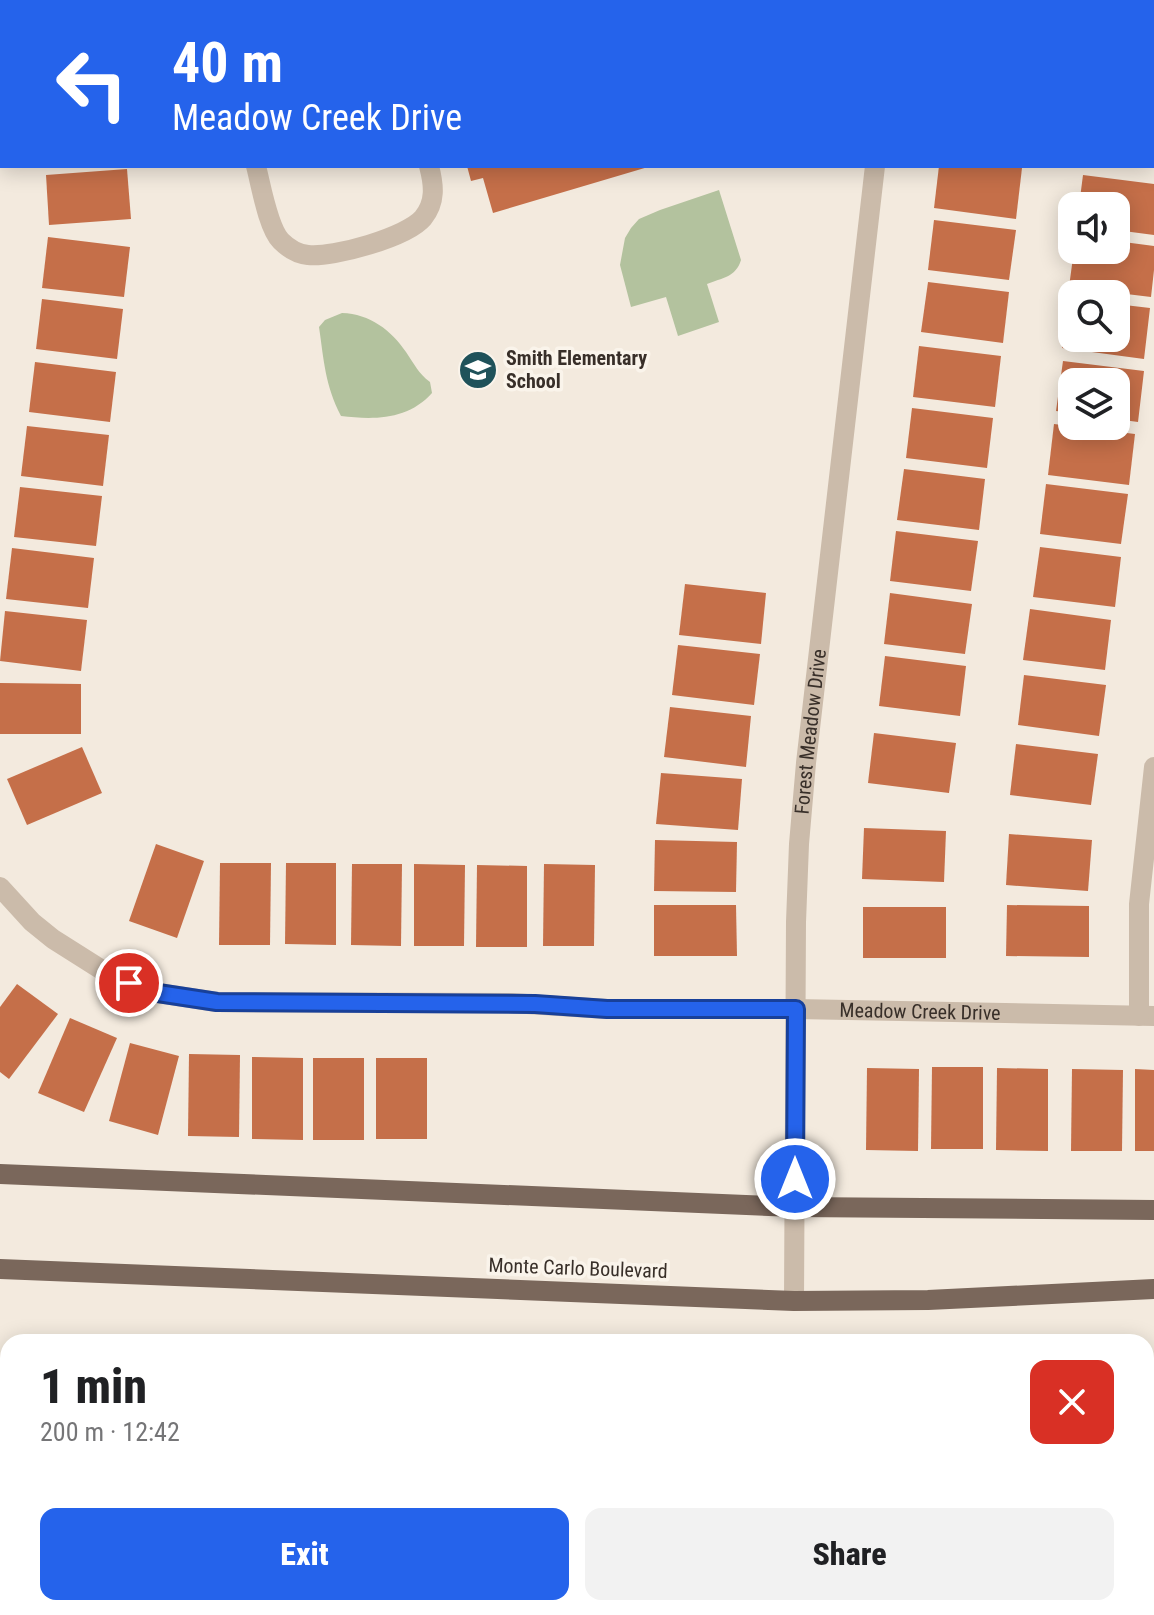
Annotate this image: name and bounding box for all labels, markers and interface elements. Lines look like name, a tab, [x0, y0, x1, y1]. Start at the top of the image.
text: 40 m	[172, 30, 283, 96]
icon: left	[40, 32, 144, 136]
text: Meadow Creek Drive	[172, 97, 462, 139]
map controls	[1058, 192, 1130, 440]
button: sound	[1058, 192, 1130, 264]
button: search	[1058, 280, 1130, 352]
place label: Smith Elementary School	[506, 346, 647, 393]
school or university icon: Smith Elementary School	[457, 349, 499, 391]
button: layers	[1058, 368, 1130, 440]
street label: Forest Meadow Drive	[790, 648, 831, 815]
pin	[95, 949, 163, 1017]
icon: arrive	[107, 961, 151, 1005]
street label: Meadow Creek Drive	[839, 998, 1001, 1025]
position arrow	[753, 1137, 837, 1221]
street label: Monte Carlo Boulevard	[488, 1253, 668, 1283]
text: 1 min	[40, 1358, 147, 1415]
button: close	[1030, 1360, 1114, 1444]
text: 200 m · 12:42	[40, 1417, 180, 1447]
button: Exit	[40, 1508, 569, 1600]
button: Share	[585, 1508, 1114, 1600]

